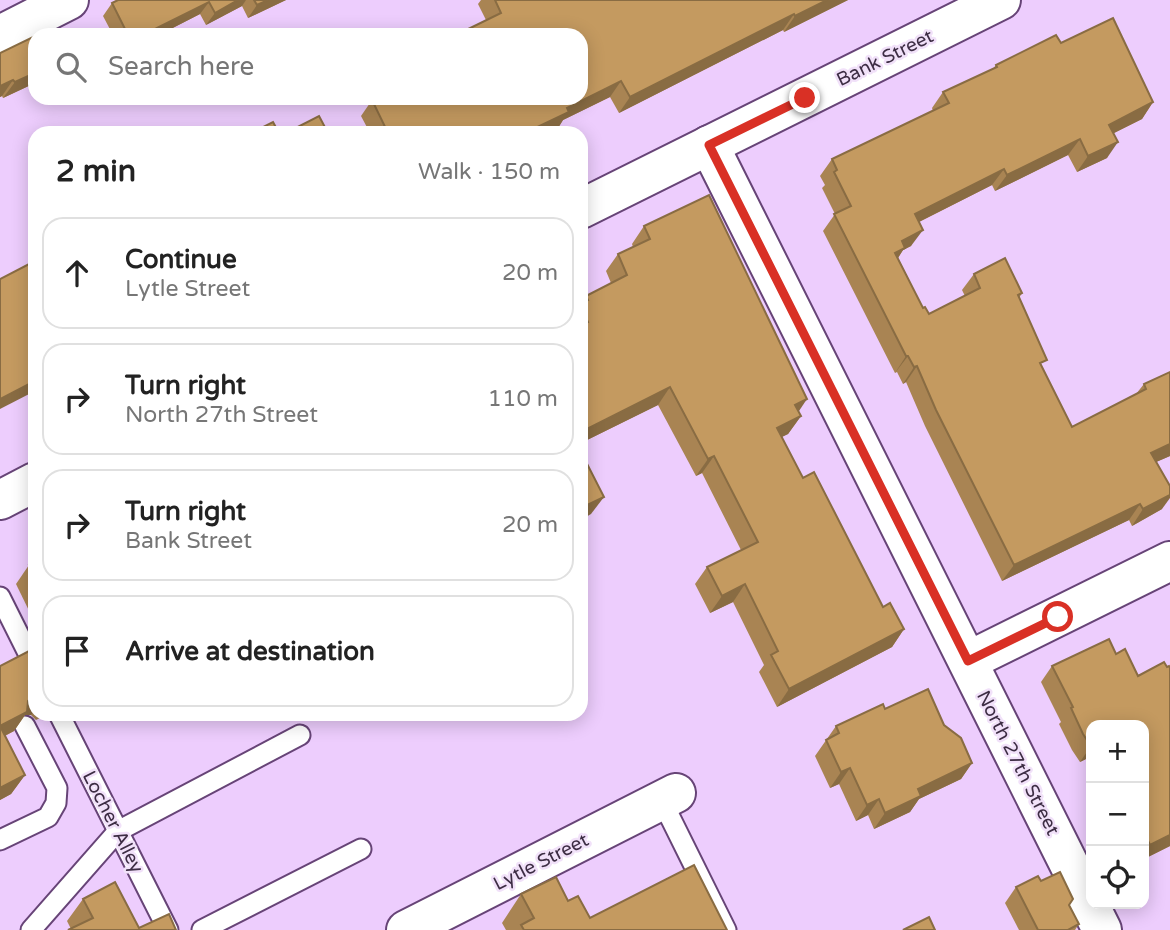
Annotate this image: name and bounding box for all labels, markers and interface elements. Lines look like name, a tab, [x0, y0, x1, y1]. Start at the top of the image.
street label: Bank Street	[833, 25, 937, 91]
search box	[28, 28, 588, 105]
icon: search	[52, 48, 90, 86]
text: Search here	[108, 51, 254, 82]
route end	[789, 82, 820, 113]
text: 2 min	[56, 153, 136, 190]
text: Walk · 150 m	[418, 158, 560, 186]
text: Continue	[125, 244, 237, 275]
icon: ahead	[58, 254, 96, 292]
text: 20 m	[502, 259, 558, 287]
text: Lytle Street	[125, 275, 250, 303]
text: Turn right	[125, 370, 246, 401]
icon: right	[58, 380, 96, 418]
text: 110 m	[488, 385, 558, 413]
text: North 27th Street	[125, 401, 318, 429]
text: Turn right	[125, 496, 246, 527]
icon: right	[58, 506, 96, 544]
text: 20 m	[502, 511, 558, 539]
text: Bank Street	[125, 527, 252, 555]
route start	[1042, 601, 1073, 632]
icon: arrive	[58, 632, 96, 670]
text: Arrive at destination	[125, 636, 375, 667]
street label: North 27th Street	[972, 687, 1064, 839]
map controls	[1086, 720, 1149, 909]
button: +	[1086, 720, 1149, 783]
street label: Locher Alley	[78, 767, 148, 877]
button: −	[1086, 783, 1149, 846]
street label: Lytle Street	[490, 829, 592, 895]
button: locate	[1086, 846, 1149, 909]

